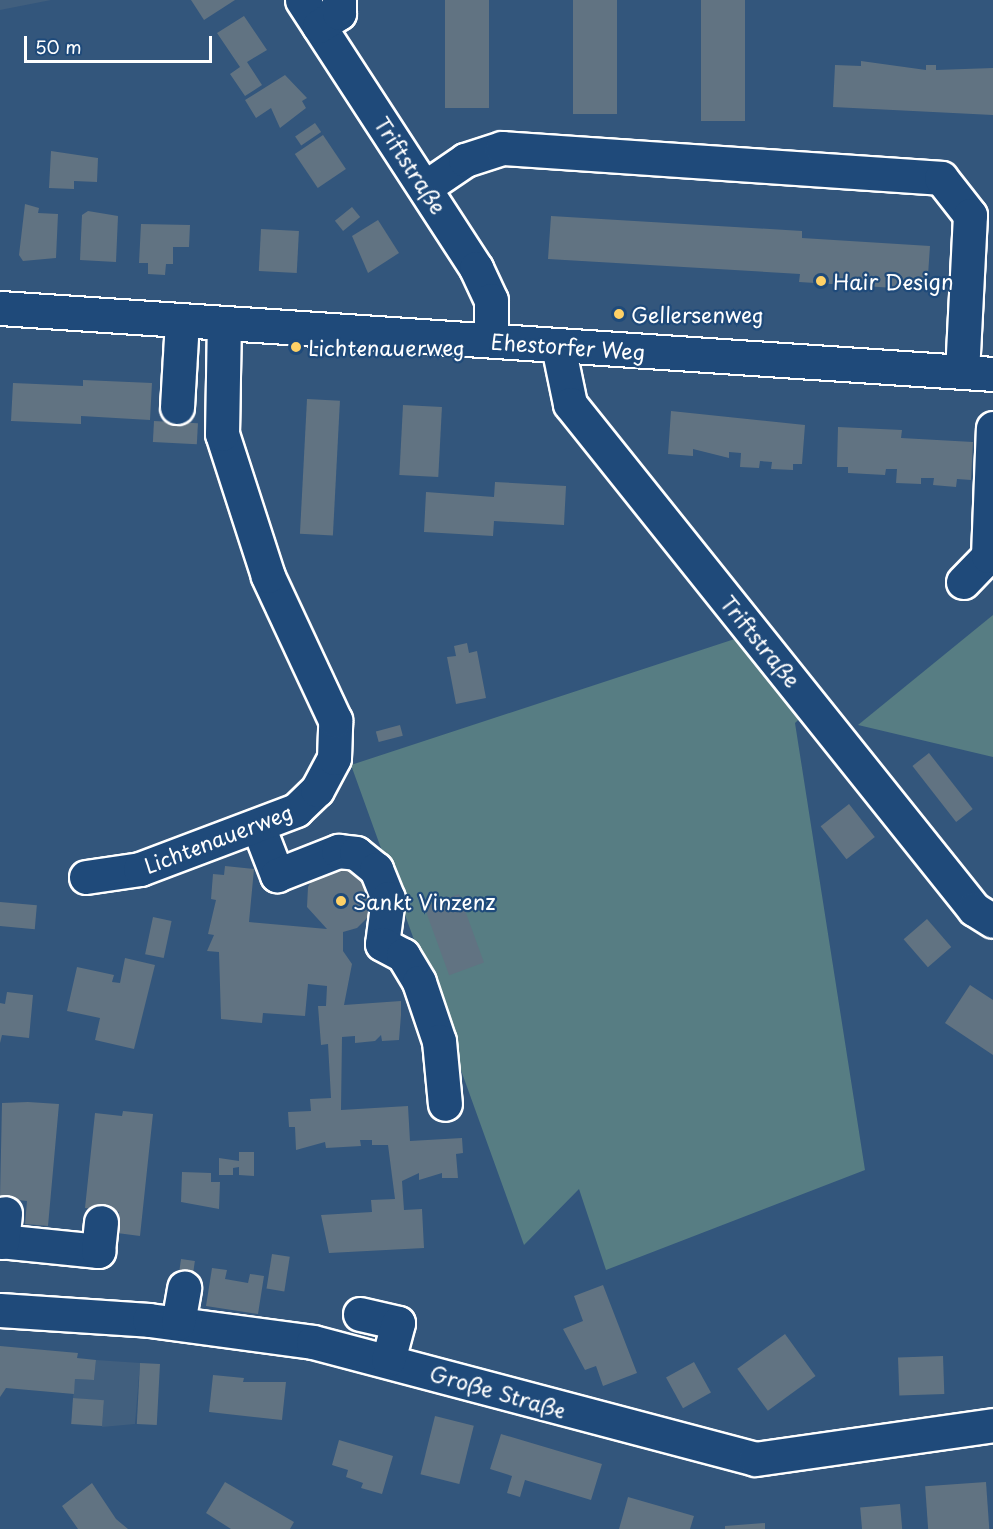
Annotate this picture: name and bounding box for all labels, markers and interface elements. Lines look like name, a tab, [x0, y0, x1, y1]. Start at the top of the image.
scale bar	[27, 24, 214, 62]
text: 50 m	[35, 33, 82, 60]
street label: Triftstraße	[370, 112, 452, 218]
place label: Hair Design	[833, 268, 953, 294]
marker: Hair Design	[814, 274, 828, 288]
place label: Gellersenweg	[631, 301, 764, 327]
marker: Gellersenweg	[612, 307, 626, 321]
street label: Ehestorfer Weg	[489, 328, 647, 364]
place label: Lichtenauerweg	[308, 334, 465, 360]
marker: Lichtenauerweg	[289, 340, 303, 354]
street label: Triftstraße	[716, 590, 806, 692]
street label: Lichtenauerweg	[140, 798, 296, 878]
place label: Sankt Vinzenz	[353, 888, 497, 914]
marker: Sankt Vinzenz	[334, 894, 348, 908]
street label: Große Straße	[427, 1360, 569, 1422]

